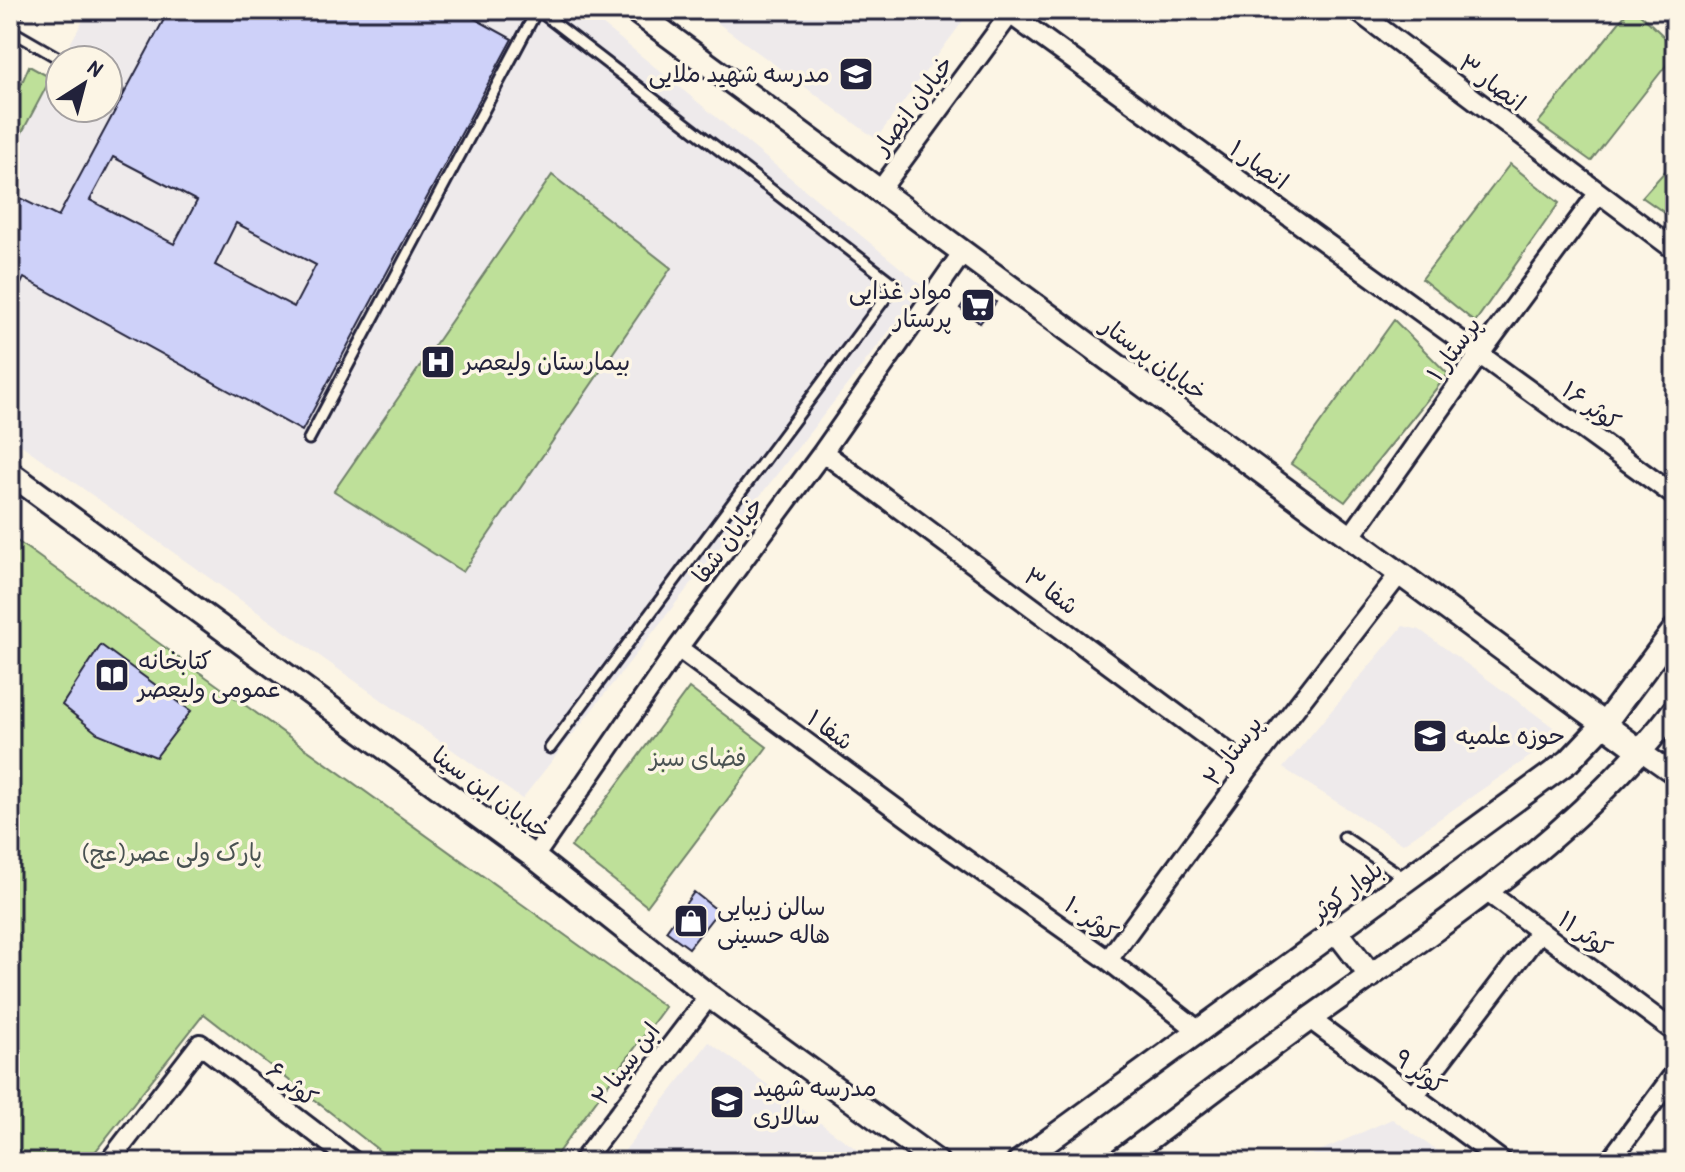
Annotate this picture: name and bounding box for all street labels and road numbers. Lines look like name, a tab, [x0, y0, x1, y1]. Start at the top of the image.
street label: انصار ۳	[1452, 46, 1533, 118]
street label: خیابان انصار	[863, 48, 960, 162]
street label: انصار ۱	[1224, 132, 1296, 196]
street label: خیابان پرستار	[1094, 308, 1214, 407]
street label: پرستار ۱	[1419, 310, 1487, 387]
street label: کوثر ۱۶	[1556, 373, 1627, 437]
street label: خیابان شفا	[684, 490, 770, 589]
street label: شفا ۳	[1018, 559, 1085, 621]
street label: شفا ۱	[801, 702, 860, 757]
street label: پرستار ۲	[1195, 709, 1269, 792]
street label: خیابان ابن سینا	[426, 738, 557, 846]
street label: بلوار کوثر	[1302, 853, 1389, 929]
street label: کوثر ۱۰	[1058, 888, 1125, 948]
street label: کوثر ۱۱	[1552, 903, 1619, 964]
street label: ابن سینا ۲	[584, 1016, 667, 1111]
street label: کوثر ۹	[1388, 1041, 1453, 1101]
street label: کوثر ۶	[260, 1053, 325, 1113]

